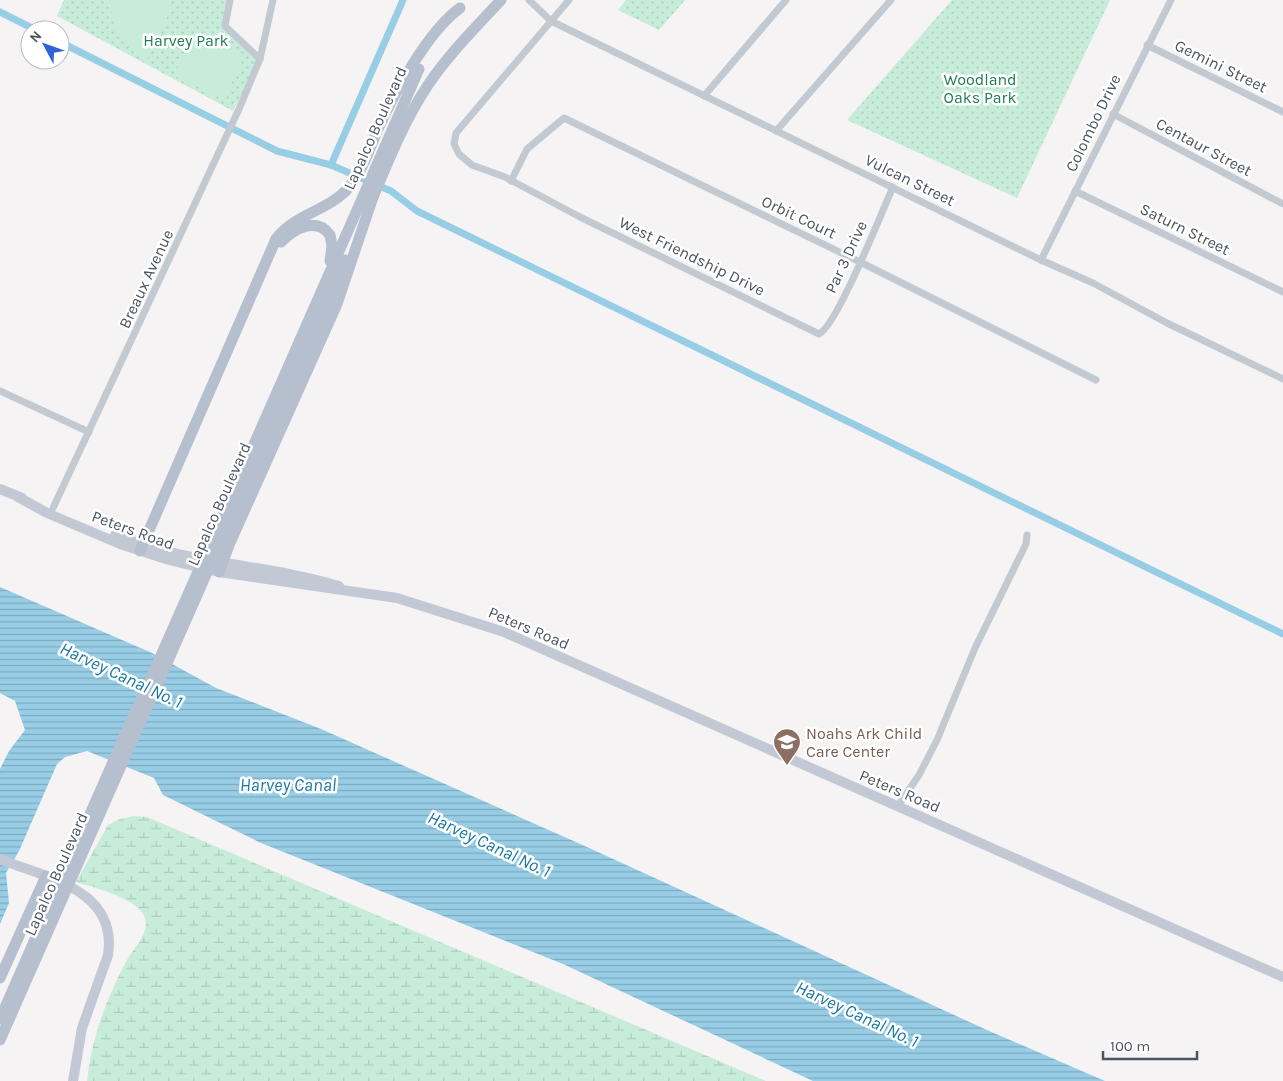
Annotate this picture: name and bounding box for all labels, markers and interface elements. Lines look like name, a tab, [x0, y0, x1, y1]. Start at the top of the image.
north arrow	[20, 20, 70, 70]
text: N	[26, 27, 45, 46]
park label: Harvey Park	[143, 31, 229, 50]
street label: Gemini Street	[1172, 35, 1270, 97]
street label: Lapalco Boulevard	[339, 63, 411, 193]
park label: Woodland Oaks Park	[943, 70, 1017, 107]
street label: Colombo Drive	[1061, 71, 1125, 175]
street label: Centaur Street	[1153, 114, 1255, 180]
street label: Vulcan Street	[862, 150, 958, 210]
street label: Orbit Court	[759, 191, 839, 243]
street label: Saturn Street	[1137, 199, 1233, 259]
street label: West Friendship Drive	[616, 212, 768, 300]
street label: Par 3 Drive	[821, 218, 871, 296]
street label: Breaux Avenue	[115, 226, 177, 332]
street label: Lapalco Boulevard	[183, 439, 255, 569]
street label: Peters Road	[89, 506, 177, 554]
street label: Peters Road	[486, 602, 572, 654]
water label: Harvey Canal No. 1	[56, 637, 186, 713]
place label: Noahs Ark Child Care Center	[806, 724, 922, 761]
school or university icon: Noahs Ark Child Care Center	[772, 727, 802, 766]
street label: Peters Road	[857, 765, 943, 817]
water label: Harvey Canal	[240, 774, 337, 796]
water label: Harvey Canal No. 1	[424, 806, 554, 882]
street label: Lapalco Boulevard	[20, 809, 92, 939]
water label: Harvey Canal No. 1	[792, 976, 922, 1052]
scale bar	[1103, 1028, 1197, 1060]
text: 100 m	[1110, 1037, 1150, 1055]

